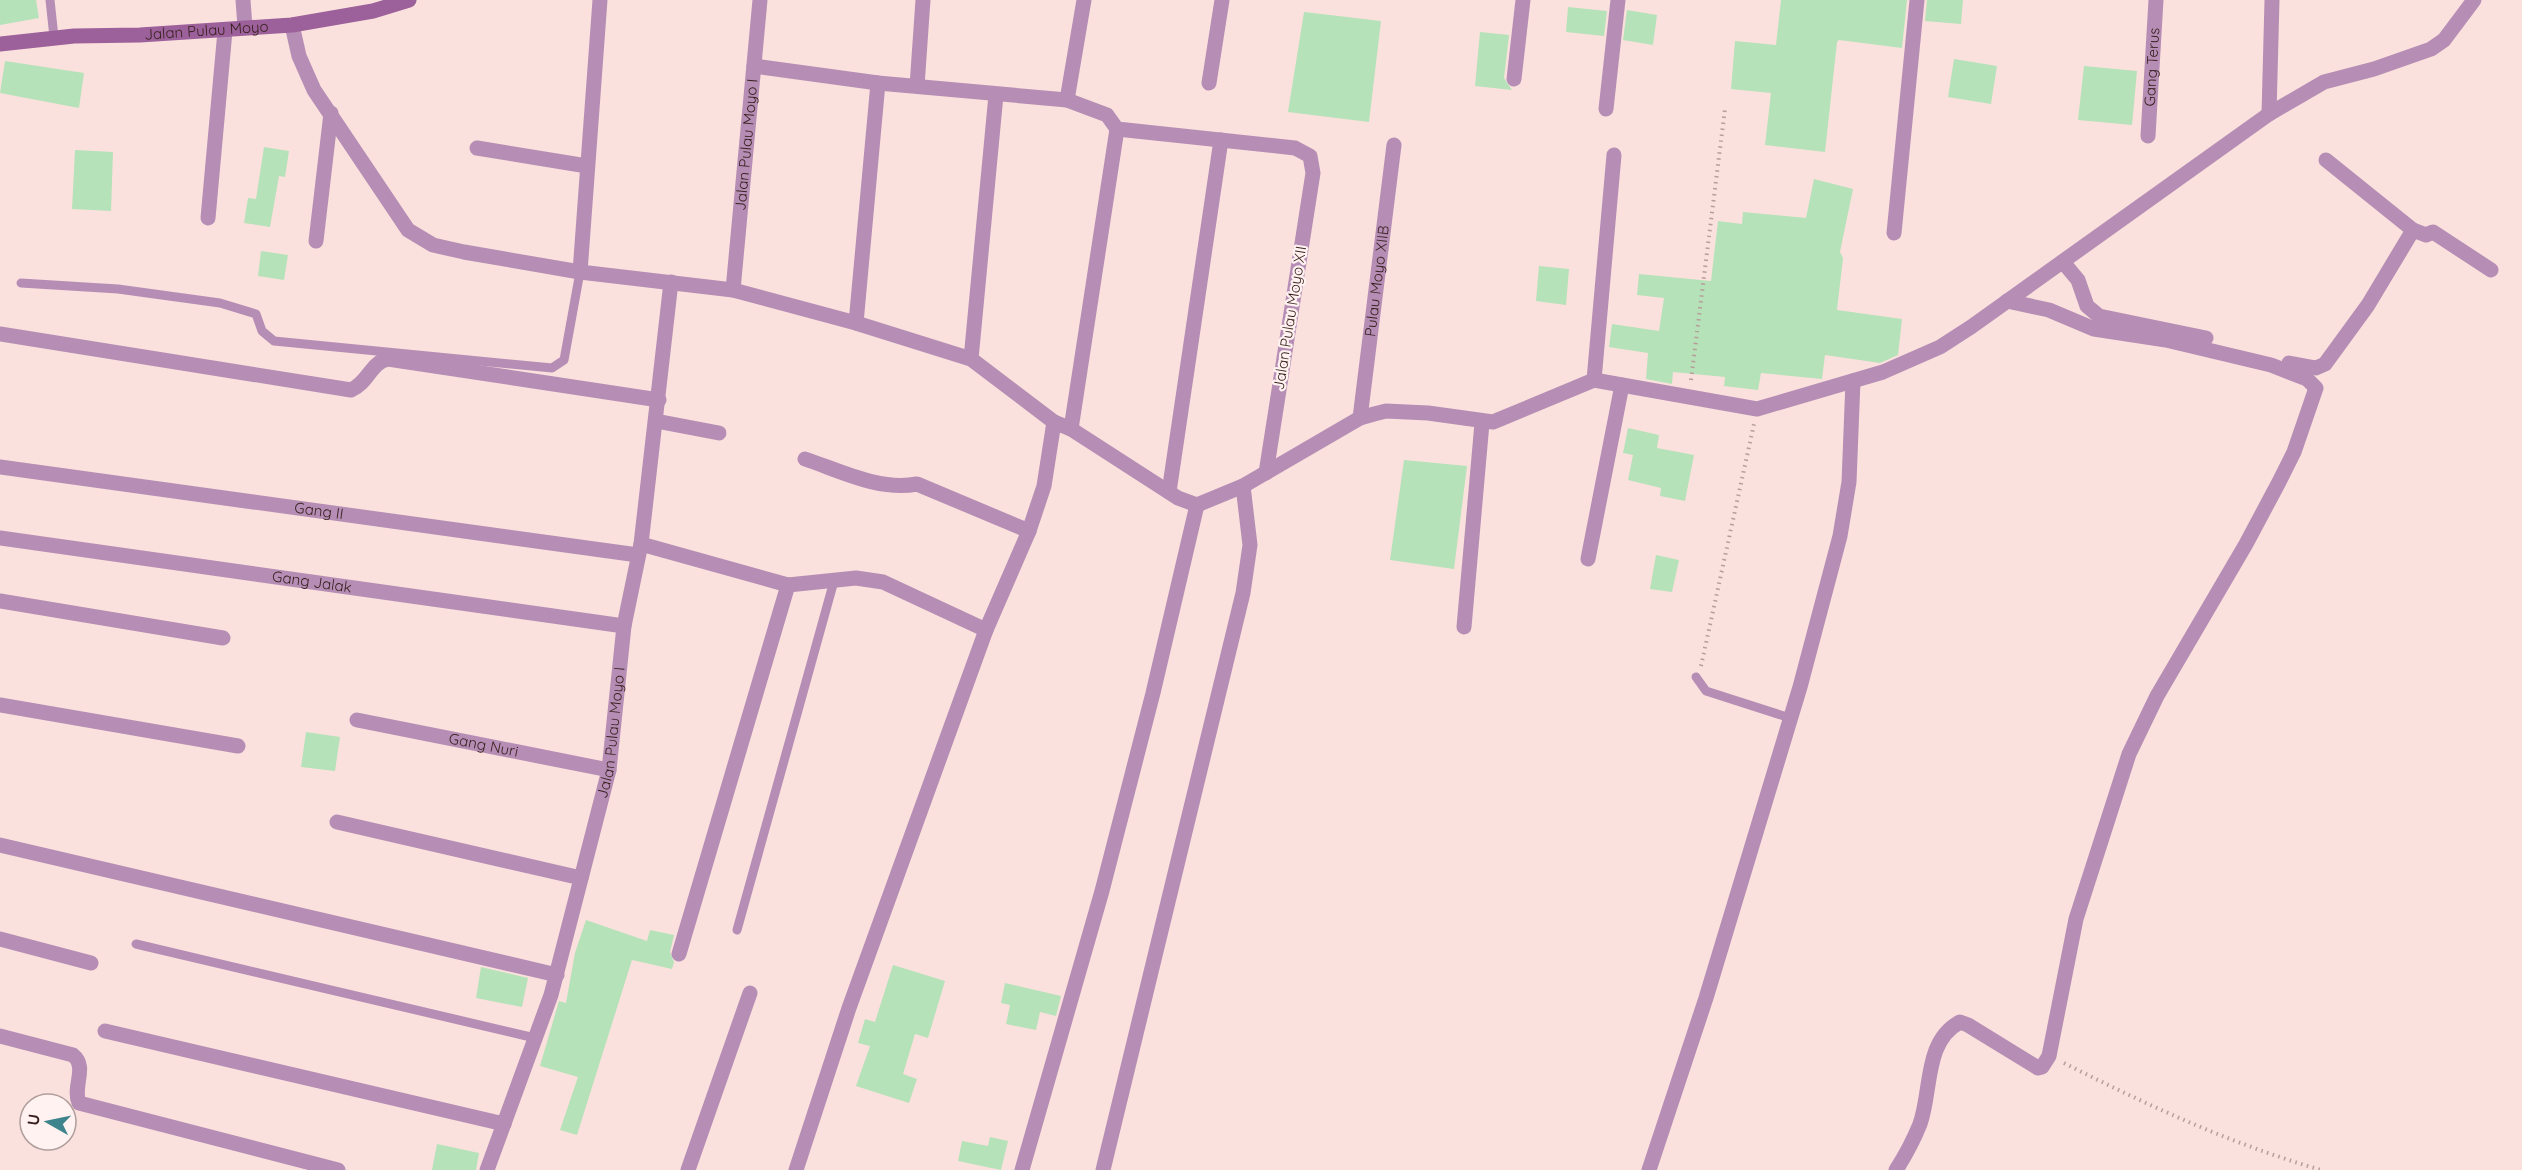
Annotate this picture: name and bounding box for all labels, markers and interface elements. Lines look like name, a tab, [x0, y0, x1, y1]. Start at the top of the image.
street label: Jalan Pulau Moyo	[144, 17, 269, 44]
street label: Gang Terus	[2140, 27, 2163, 107]
street label: Jalan Pulau Moyo I	[730, 78, 762, 211]
street label: Pulau Moyo XIIB	[1360, 224, 1393, 338]
street label: Jalan Pulau Moyo XII	[1269, 245, 1310, 391]
street label: Gang II	[293, 498, 345, 523]
street label: Gang Jalak	[271, 566, 353, 596]
street label: Jalan Pulau Moyo I	[592, 666, 629, 800]
street label: Gang Nuri	[447, 728, 520, 761]
north arrow	[18, 1092, 78, 1152]
text: U	[22, 1113, 44, 1127]

